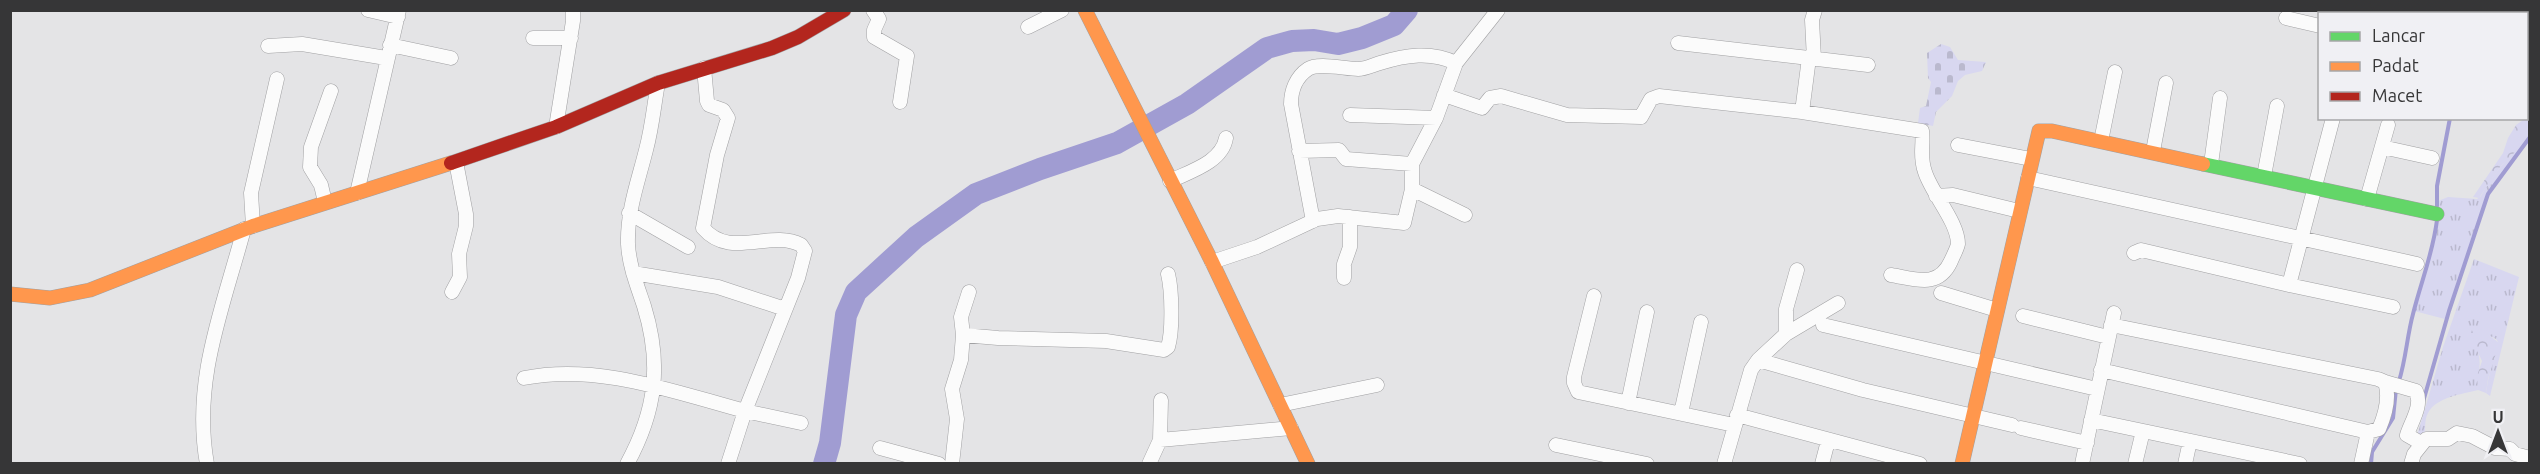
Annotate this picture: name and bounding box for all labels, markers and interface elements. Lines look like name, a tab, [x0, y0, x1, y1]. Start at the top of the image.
legend	[2318, 12, 2528, 120]
text: Lancar	[2372, 25, 2425, 45]
text: Padat	[2372, 55, 2419, 75]
text: Macet	[2372, 85, 2422, 105]
north arrow	[2468, 402, 2528, 462]
text: U	[2492, 408, 2504, 426]

